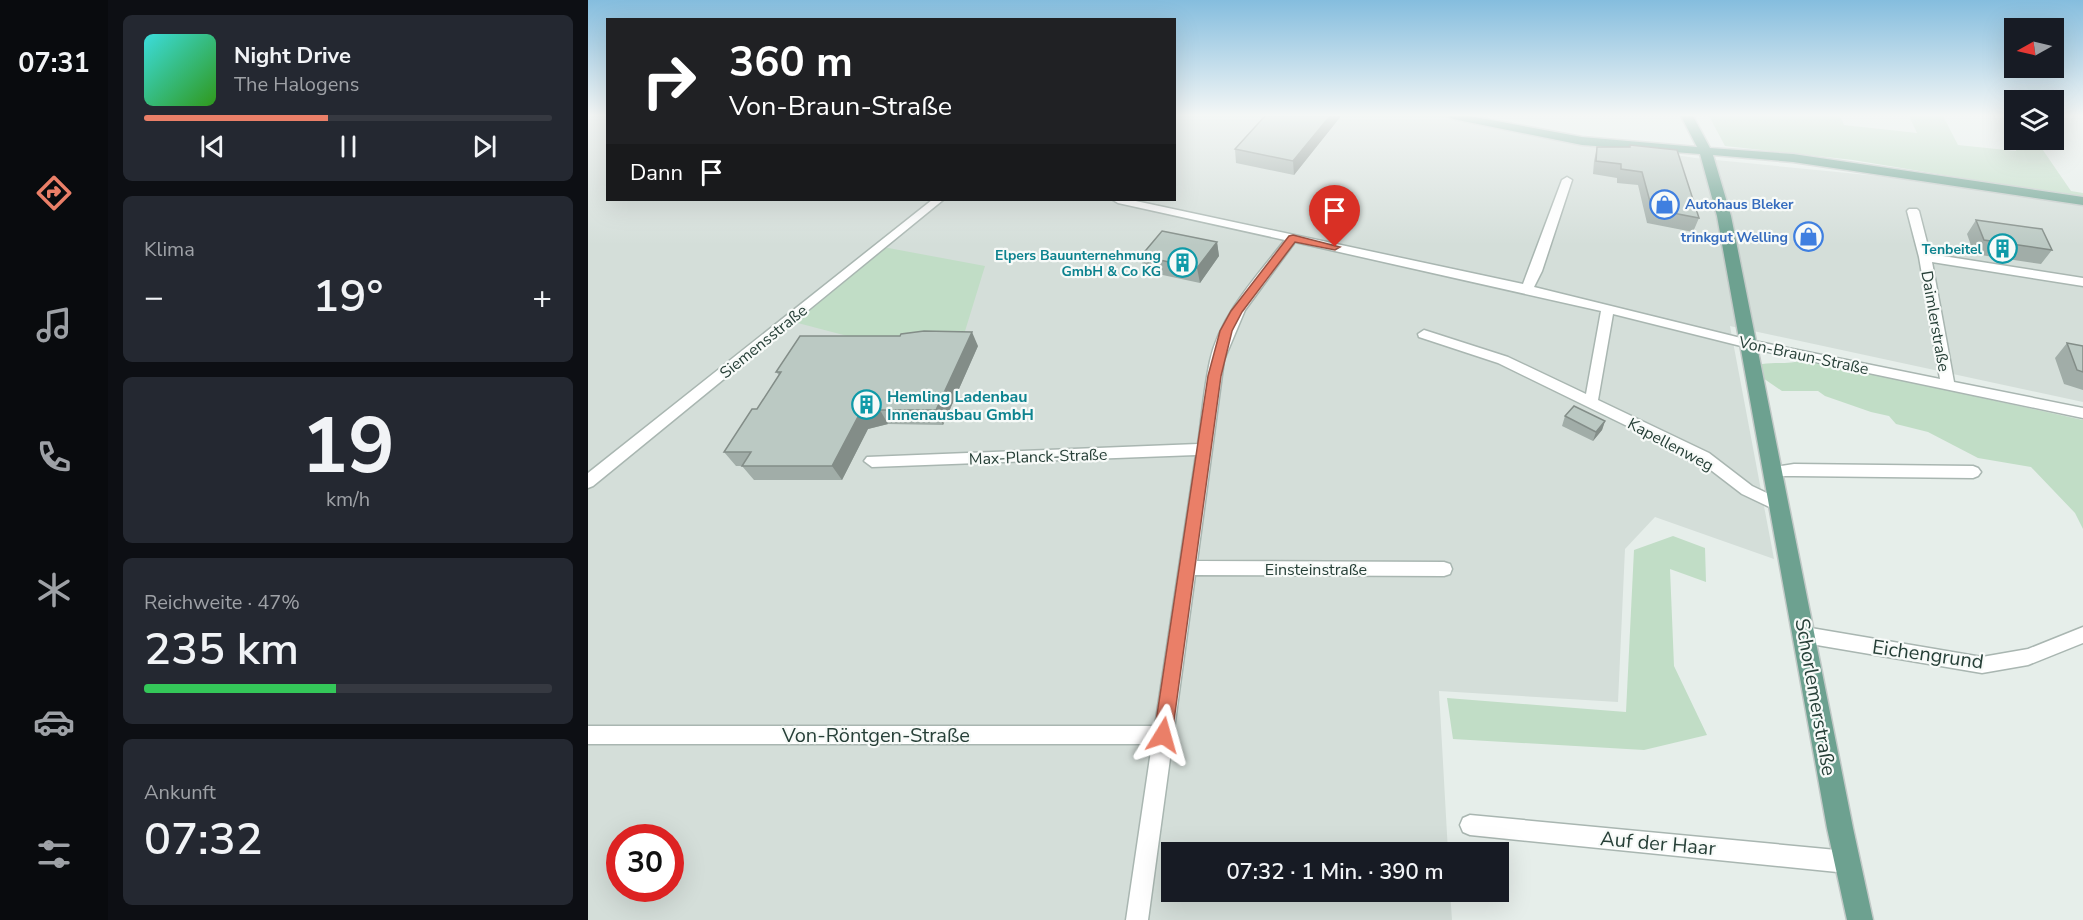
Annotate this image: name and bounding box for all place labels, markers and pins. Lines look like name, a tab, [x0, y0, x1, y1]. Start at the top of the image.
pin	[1309, 185, 1360, 247]
shop icon: Autohaus Bleker	[1648, 188, 1680, 220]
place label: Autohaus Bleker	[1685, 195, 1794, 214]
shop icon: trinkgut Welling	[1793, 221, 1825, 253]
place label: trinkgut Welling	[1681, 228, 1788, 247]
building icon: Tenbeitel	[1987, 233, 2019, 265]
place label: Tenbeitel	[1922, 240, 1983, 259]
place label: Elpers Bauunternehmung GmbH & Co KG	[995, 246, 1161, 281]
building icon: Elpers Bauunternehmung GmbH & Co KG	[1166, 247, 1198, 279]
place label: Hemling Ladenbau Innenausbau GmbH	[887, 386, 1034, 426]
building icon: Hemling Ladenbau Innenausbau GmbH	[850, 389, 882, 421]

